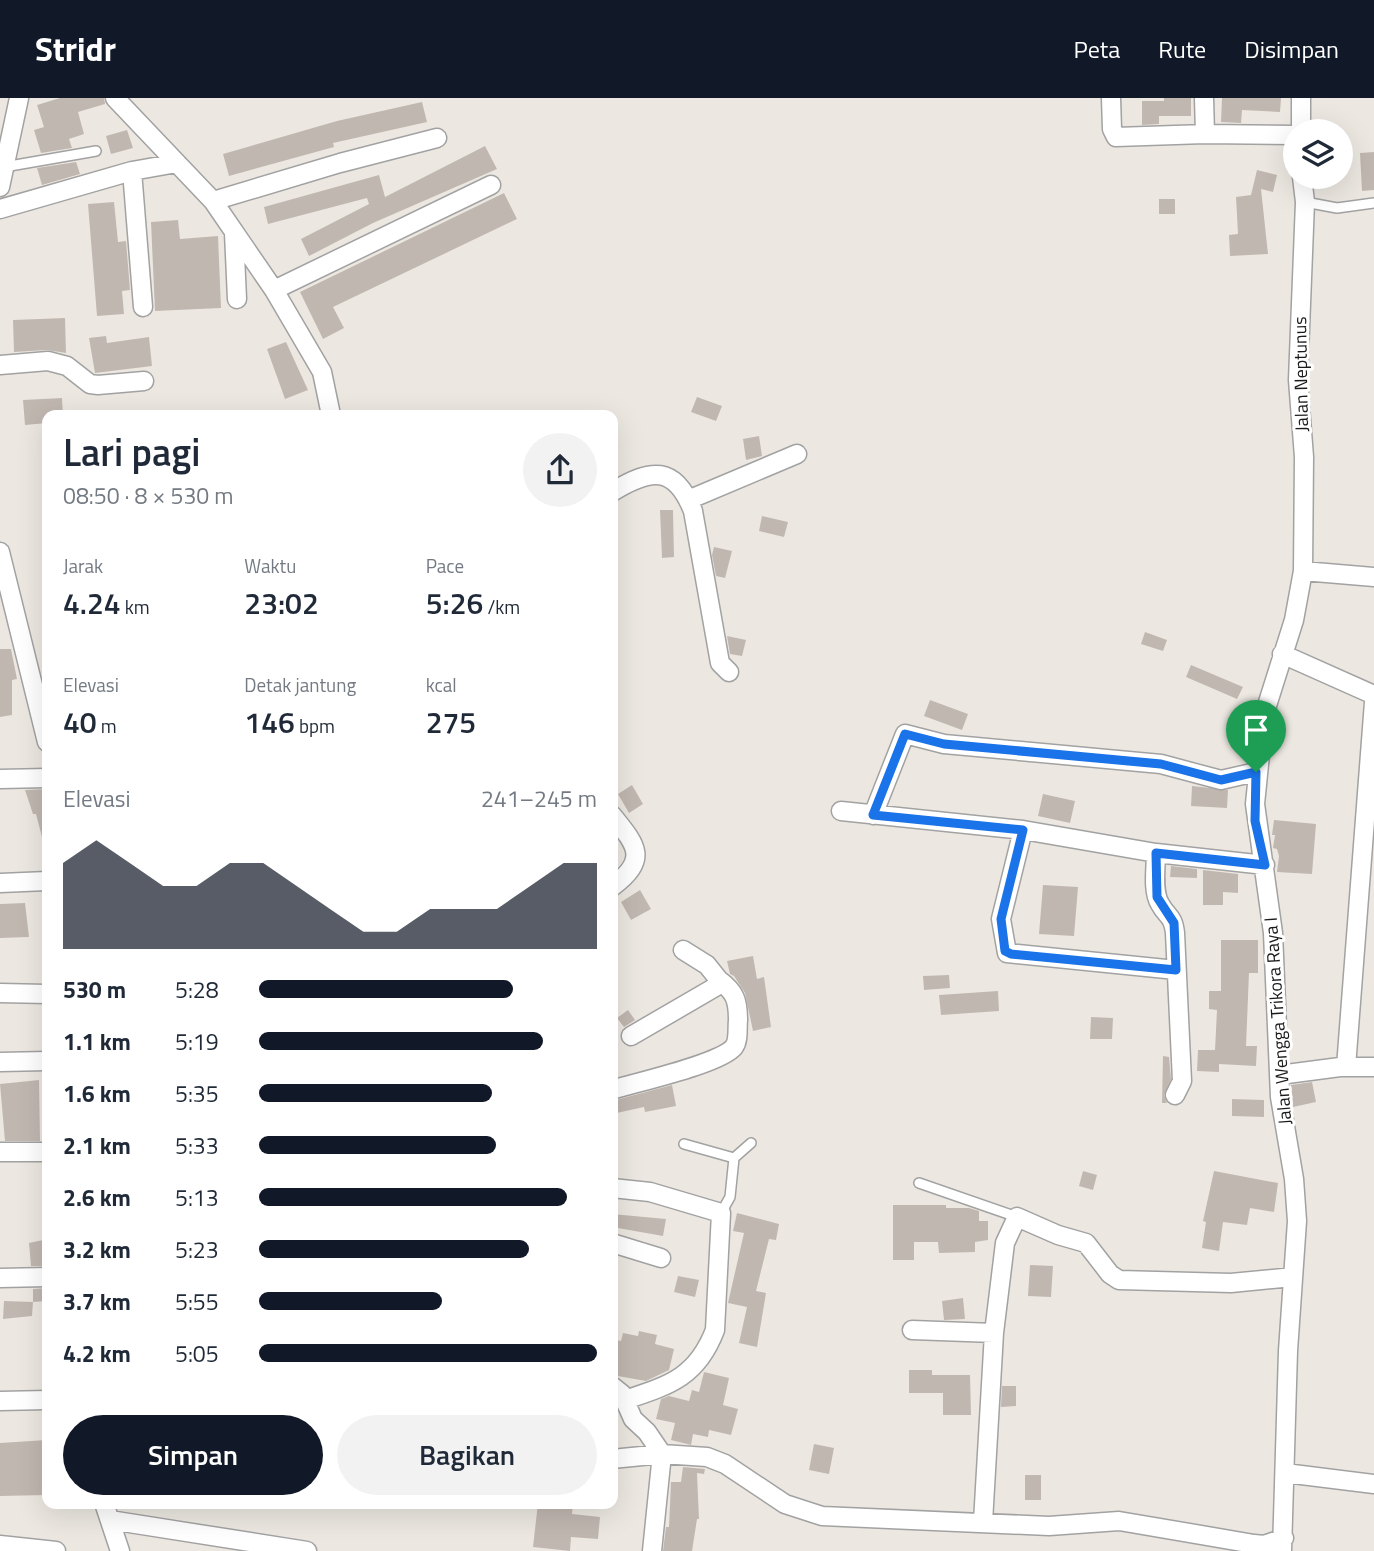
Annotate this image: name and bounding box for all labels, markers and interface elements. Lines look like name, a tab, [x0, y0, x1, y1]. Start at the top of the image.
text: Stridr	[35, 24, 116, 74]
text: Peta	[1074, 31, 1120, 67]
text: Rute	[1158, 31, 1206, 67]
text: Disimpan	[1244, 31, 1339, 67]
map controls	[1283, 119, 1353, 189]
button: layers	[1283, 119, 1353, 189]
street label: Jalan Neptunus	[1286, 316, 1315, 432]
text: Lari pagi	[63, 423, 200, 481]
button: share	[523, 433, 597, 507]
text: 08:50 · 8 × 530 m	[63, 478, 233, 513]
text: Jarak	[63, 551, 103, 580]
text: Waktu	[244, 551, 296, 580]
text: Pace	[426, 551, 464, 580]
text: 4.24	[63, 580, 121, 626]
text: 23:02	[244, 580, 319, 626]
text: 5:26	[426, 580, 483, 626]
text: km	[121, 592, 150, 621]
text: /km	[483, 592, 520, 621]
text: Elevasi	[63, 670, 119, 699]
text: Detak jantung	[244, 670, 356, 699]
text: kcal	[426, 670, 457, 699]
text: 40	[63, 699, 97, 745]
text: 146	[244, 699, 295, 745]
text: 275	[426, 699, 476, 745]
pin	[1226, 700, 1286, 772]
text: m	[97, 711, 117, 740]
text: bpm	[295, 711, 335, 740]
icon: arrive	[1237, 711, 1275, 749]
text: Elevasi	[63, 781, 131, 816]
text: 241–245 m	[481, 781, 597, 816]
street label: Jalan Wengga Trikora Raya I	[1257, 916, 1298, 1126]
text: 530 m	[63, 972, 126, 1007]
text: 5:28	[175, 972, 219, 1007]
text: 1.1 km	[63, 1024, 131, 1059]
text: 5:19	[175, 1024, 219, 1059]
text: 1.6 km	[63, 1076, 131, 1111]
text: 5:35	[175, 1076, 219, 1111]
text: 2.1 km	[63, 1128, 131, 1163]
text: 5:33	[175, 1128, 219, 1163]
text: 2.6 km	[63, 1180, 131, 1215]
text: 5:13	[175, 1180, 219, 1215]
text: 3.2 km	[63, 1232, 131, 1267]
text: 5:23	[175, 1232, 219, 1267]
text: 3.7 km	[63, 1284, 131, 1319]
text: 5:55	[175, 1284, 219, 1319]
text: 4.2 km	[63, 1336, 131, 1371]
text: 5:05	[175, 1336, 219, 1371]
button: Simpan	[63, 1415, 323, 1495]
button: Bagikan	[337, 1415, 597, 1495]

